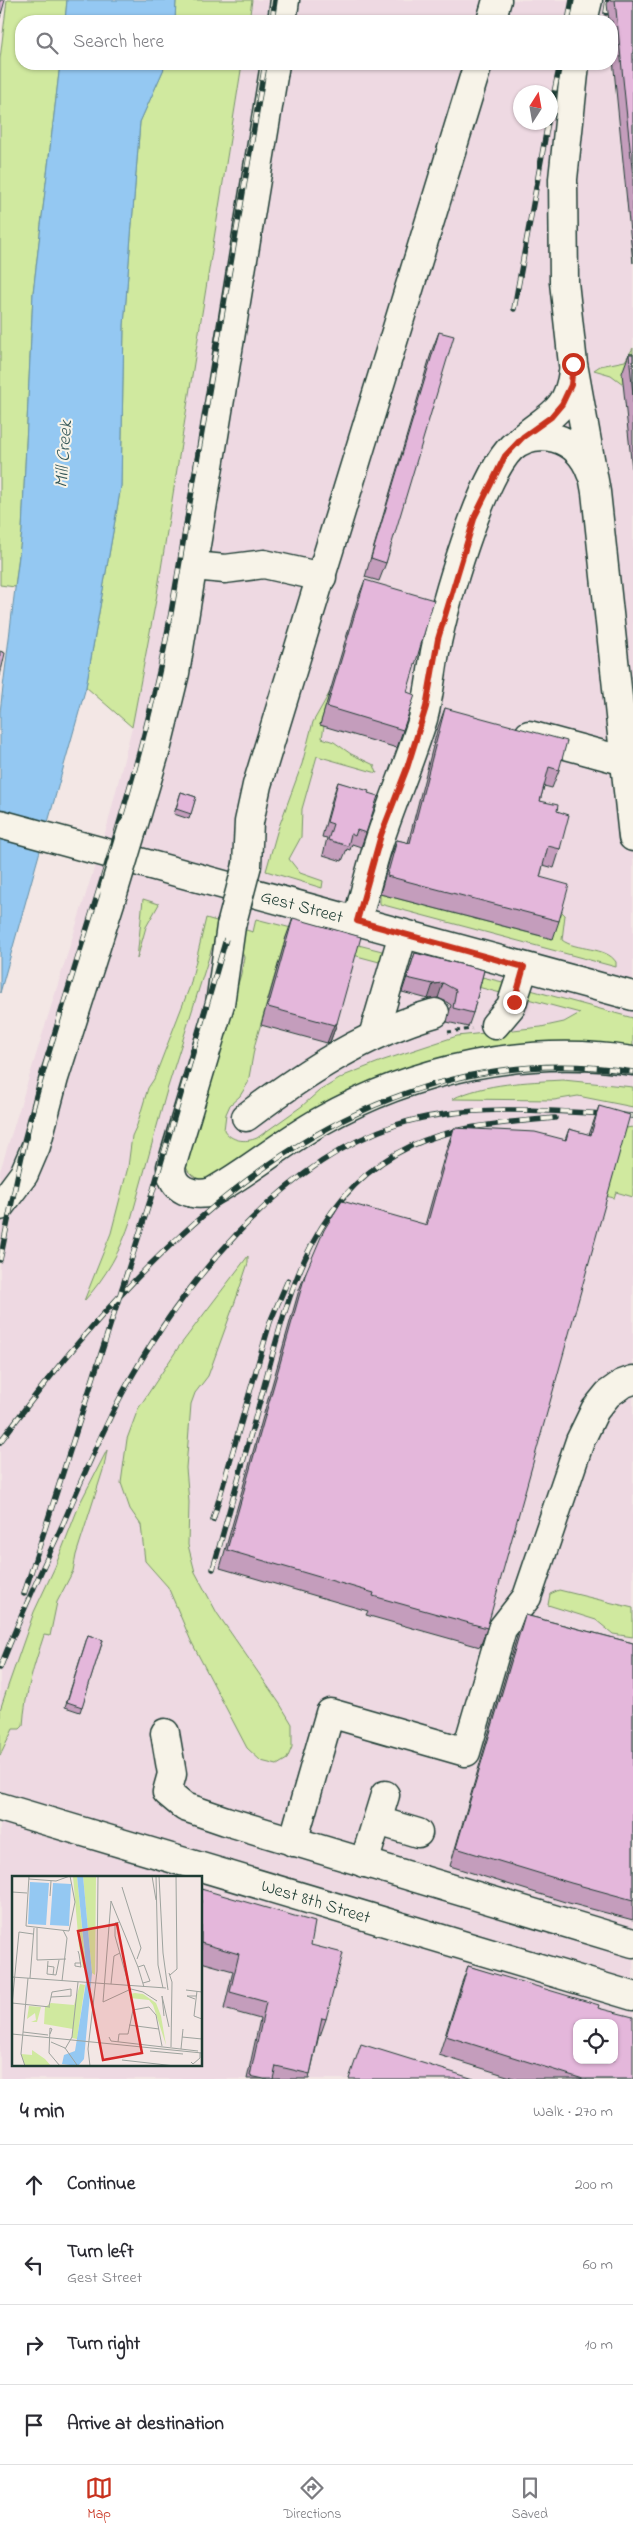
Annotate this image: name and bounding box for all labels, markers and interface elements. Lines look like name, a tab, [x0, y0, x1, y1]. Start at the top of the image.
search box	[15, 15, 618, 70]
icon: search	[33, 29, 61, 57]
text: Search here	[73, 29, 164, 56]
north arrow	[513, 85, 558, 130]
route start	[562, 353, 585, 376]
water label: Mill Creek	[49, 419, 80, 489]
street label: Gest Street	[257, 884, 346, 931]
route end	[503, 991, 526, 1014]
street label: West 8th Street	[258, 1874, 373, 1932]
inset map	[12, 1876, 202, 2066]
map controls	[573, 2019, 618, 2064]
button: locate	[573, 2019, 618, 2064]
text: 4 min	[20, 2097, 64, 2127]
text: Walk · 270 m	[533, 2100, 613, 2124]
icon: ahead	[20, 2171, 48, 2199]
text: Continue	[67, 2171, 135, 2198]
text: 200 m	[575, 2173, 613, 2197]
text: Turn left	[67, 2239, 134, 2266]
icon: left	[20, 2251, 48, 2279]
text: 60 m	[583, 2253, 613, 2277]
text: Gest Street	[67, 2266, 142, 2290]
icon: right	[20, 2331, 48, 2359]
text: Turn right	[67, 2331, 140, 2358]
text: 10 m	[585, 2333, 613, 2357]
icon: arrive	[20, 2411, 48, 2439]
text: Arrive at destination	[67, 2411, 224, 2438]
tab: Map	[85, 2474, 113, 2525]
tab: Directions	[283, 2474, 341, 2525]
tab: Saved	[511, 2474, 548, 2525]

